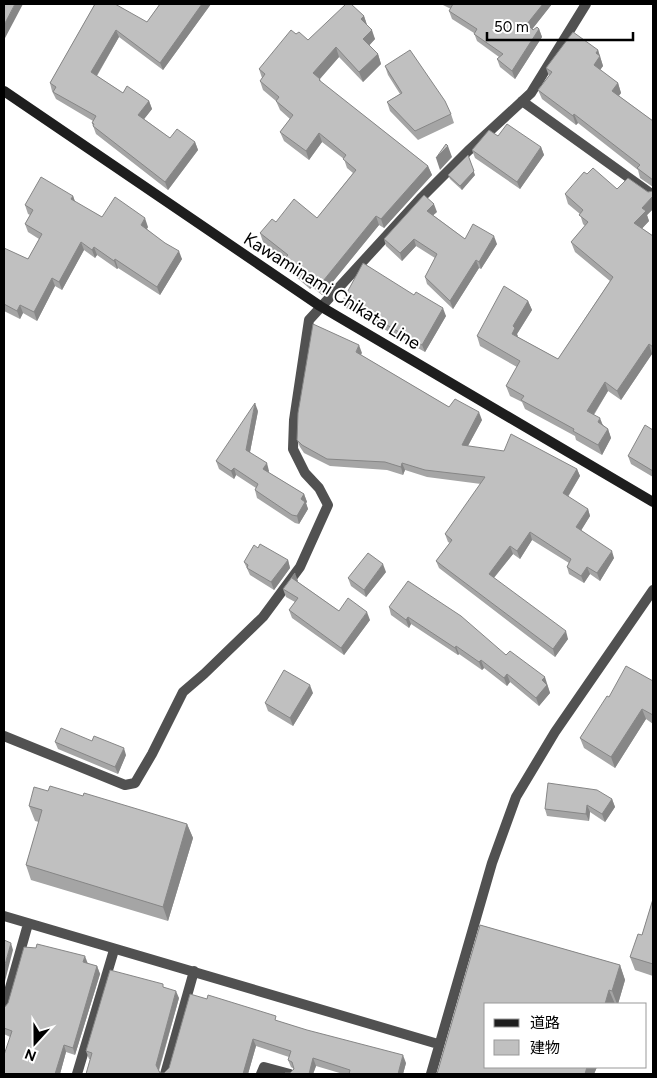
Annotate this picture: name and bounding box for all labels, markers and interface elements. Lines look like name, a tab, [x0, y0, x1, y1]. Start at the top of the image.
scale bar	[487, 10, 633, 42]
text: 50 m	[494, 18, 529, 36]
street label: Kawaminami Chikata Line	[240, 228, 425, 355]
legend	[484, 1003, 647, 1068]
text: 道路	[530, 1014, 560, 1032]
north arrow	[10, 1018, 60, 1068]
text: 建物	[530, 1039, 560, 1057]
text: N	[22, 1045, 39, 1065]

